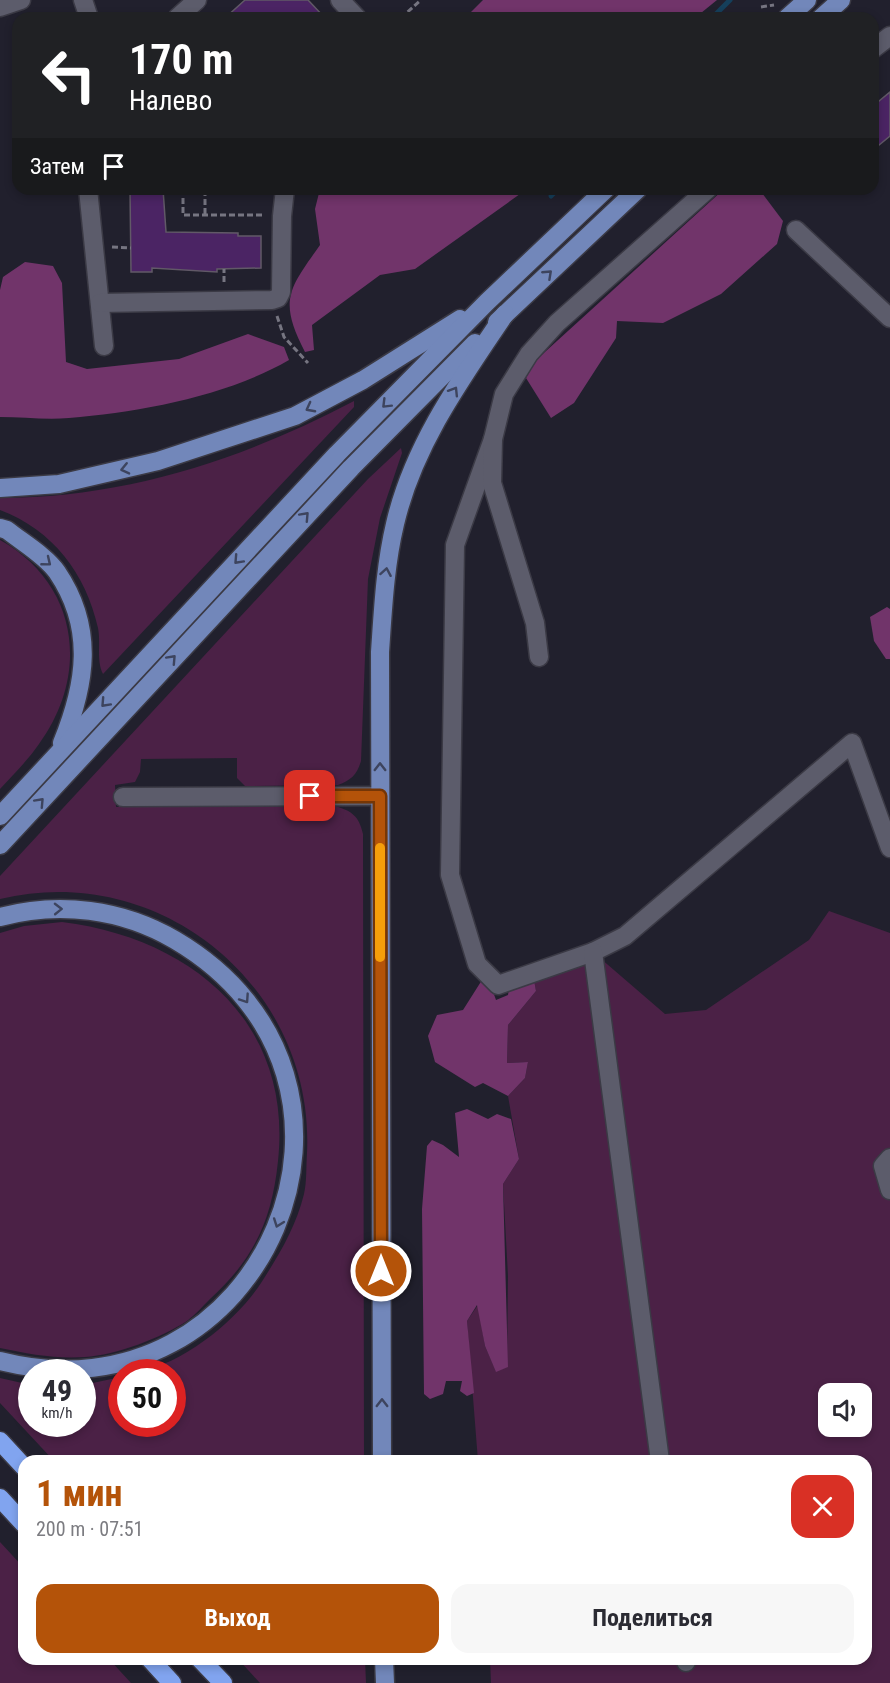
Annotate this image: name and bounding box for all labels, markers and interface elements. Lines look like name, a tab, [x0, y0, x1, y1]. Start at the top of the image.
text: 170 m	[129, 35, 234, 84]
icon: left	[30, 36, 108, 114]
text: Налево	[129, 85, 212, 117]
icon: arrive	[97, 150, 130, 183]
text: Затем	[30, 154, 85, 179]
one-way arrow	[541, 270, 552, 281]
one-way arrow	[446, 386, 457, 397]
one-way arrow	[383, 396, 394, 407]
one-way arrow	[306, 401, 317, 412]
one-way arrow	[121, 461, 131, 474]
one-way arrow	[298, 513, 309, 523]
one-way arrow	[234, 553, 245, 564]
one-way arrow	[40, 555, 51, 566]
one-way arrow	[379, 567, 392, 577]
one-way arrow	[165, 655, 176, 666]
one-way arrow	[101, 696, 112, 707]
one-way arrow	[374, 762, 386, 771]
pin	[284, 770, 335, 821]
icon: arrive	[293, 779, 326, 812]
one-way arrow	[33, 798, 44, 809]
one-way arrow	[53, 903, 62, 915]
one-way arrow	[238, 993, 249, 1004]
one-way arrow	[272, 1217, 285, 1227]
position arrow	[349, 1239, 413, 1303]
speed limit sign: 50	[108, 1359, 186, 1437]
text: 49	[42, 1373, 72, 1408]
map controls	[818, 1383, 872, 1437]
button: sound	[818, 1383, 872, 1437]
one-way arrow	[376, 1398, 388, 1407]
text: km/h	[42, 1404, 72, 1422]
text: 1 мин	[36, 1473, 122, 1515]
button: close	[791, 1475, 854, 1538]
text: 200 m · 07:51	[36, 1517, 143, 1541]
button: Выход	[36, 1584, 439, 1653]
button: Поделиться	[451, 1584, 854, 1653]

